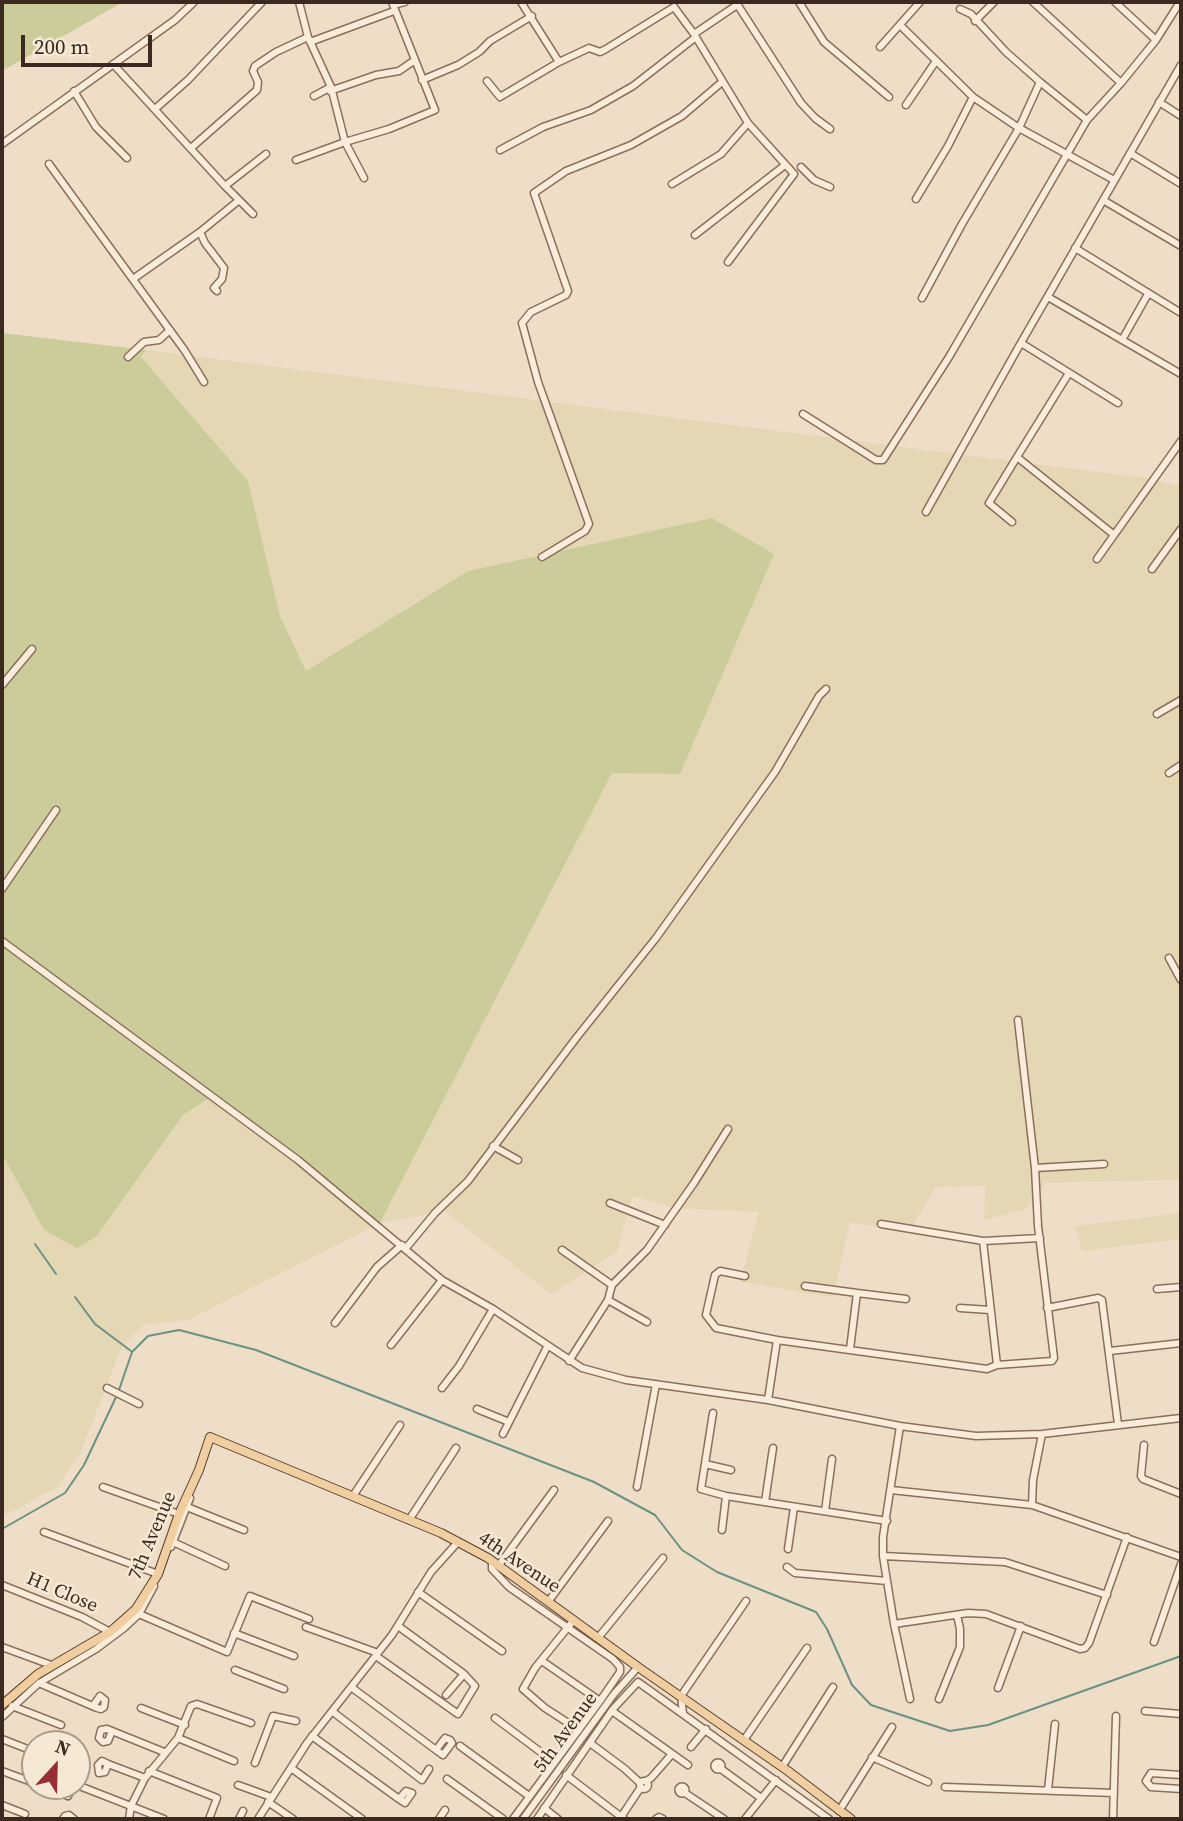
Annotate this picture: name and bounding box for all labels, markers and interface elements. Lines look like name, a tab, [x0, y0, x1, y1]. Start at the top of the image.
scale bar	[24, 21, 156, 65]
text: 200 m	[34, 32, 89, 61]
street label: 7th Avenue	[124, 1488, 182, 1584]
street label: 4th Avenue	[474, 1527, 564, 1599]
street label: H1 Close	[23, 1568, 101, 1618]
street label: 5th Avenue	[529, 1688, 603, 1778]
north arrow	[21, 1730, 91, 1800]
text: N	[52, 1733, 74, 1762]

